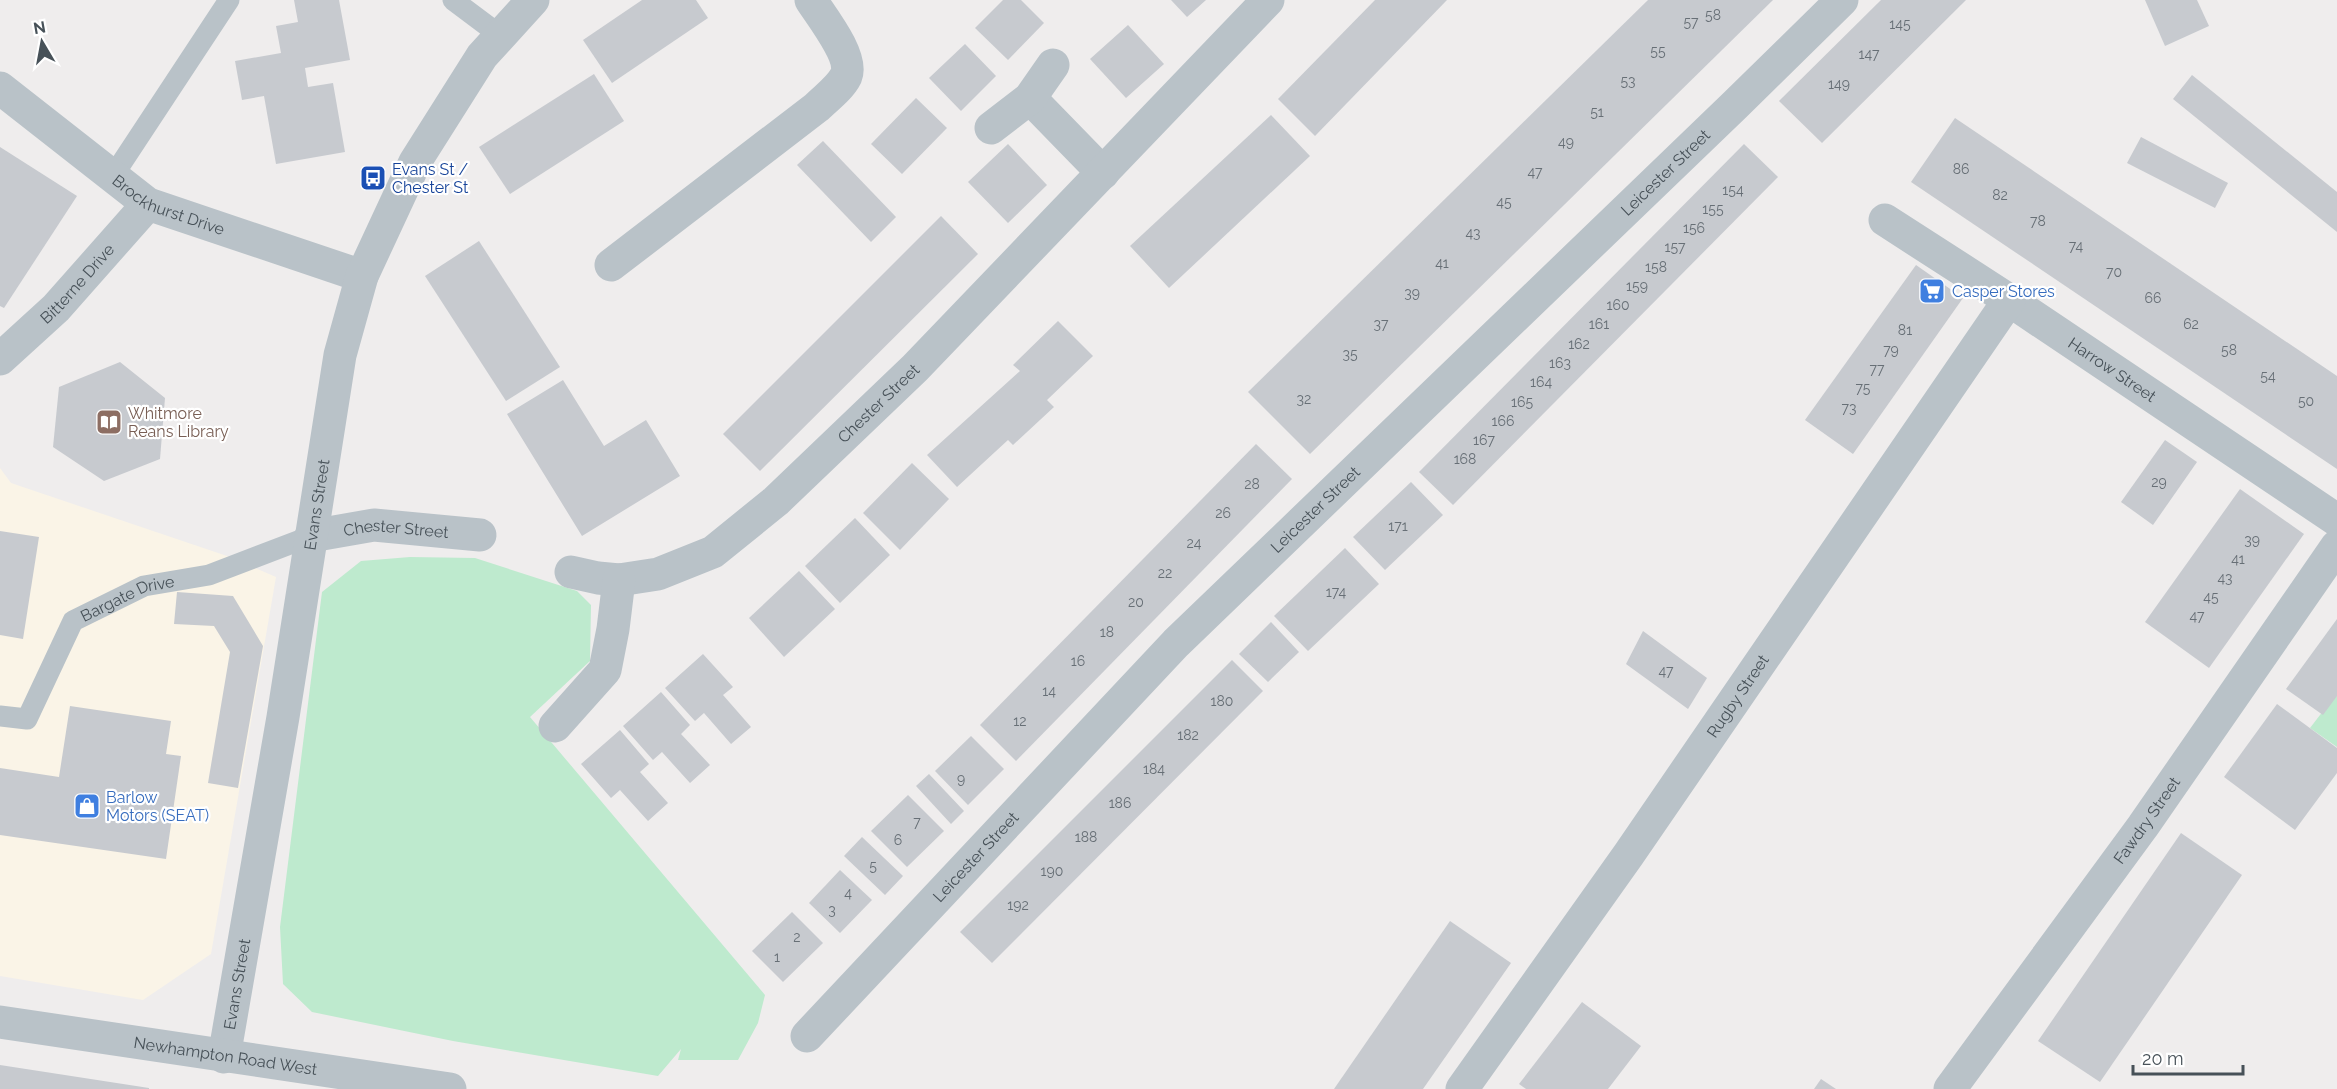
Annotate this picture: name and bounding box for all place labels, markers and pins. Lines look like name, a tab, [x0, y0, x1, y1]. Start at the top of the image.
place label: Evans St / Chester St	[392, 160, 469, 197]
bus stop icon: Evans St / Chester St	[358, 163, 388, 193]
supermarket icon: Casper Stores	[1917, 276, 1947, 306]
place label: Casper Stores	[1952, 282, 2055, 301]
place label: Whitmore Reans Library	[128, 404, 229, 441]
library icon: Whitmore Reans Library	[94, 407, 124, 437]
place label: Barlow Motors (SEAT)	[106, 788, 209, 825]
shop icon: Barlow Motors (SEAT)	[72, 791, 102, 821]

